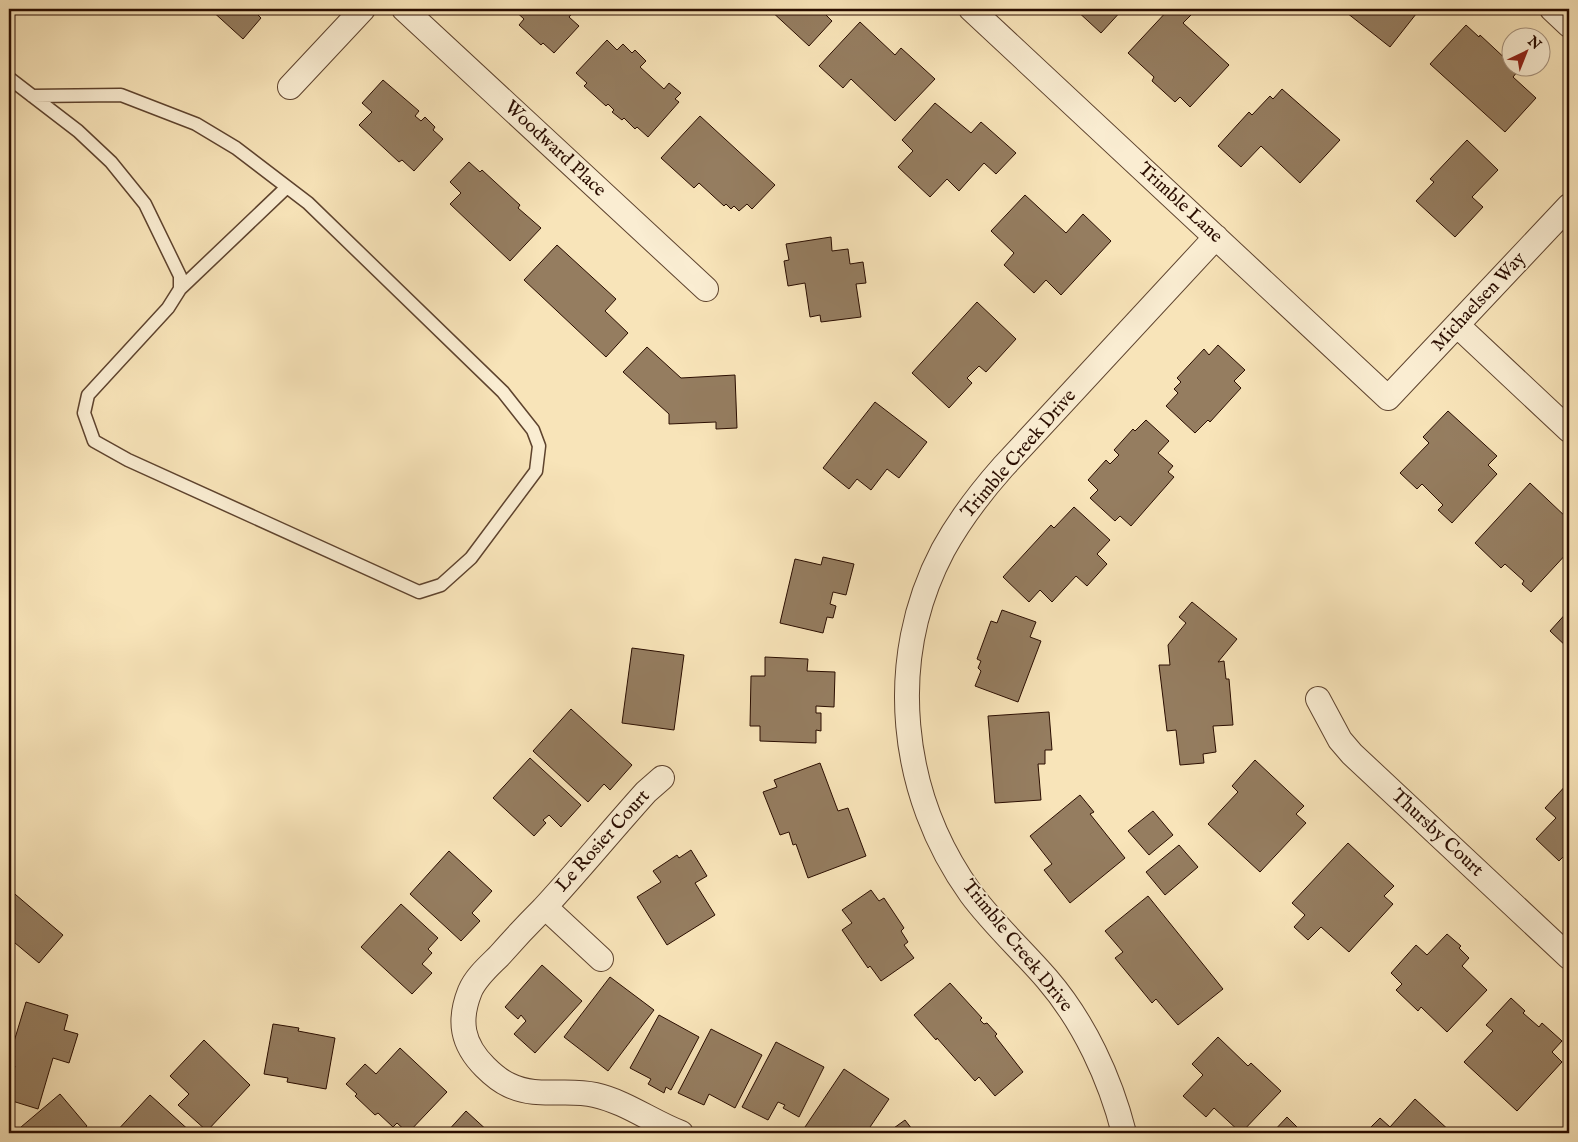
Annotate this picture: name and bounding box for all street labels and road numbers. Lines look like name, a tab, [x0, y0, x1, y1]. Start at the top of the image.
street label: Woodward Place	[499, 96, 611, 203]
street label: Trimble Lane	[1132, 158, 1228, 249]
street label: Michaelsen Way	[1427, 247, 1532, 357]
street label: Trimble Creek Drive	[956, 384, 1082, 524]
street label: Le Rosier Court	[551, 784, 656, 897]
street label: Thursby Court	[1386, 784, 1489, 882]
street label: Trimble Creek Drive	[956, 875, 1078, 1017]

